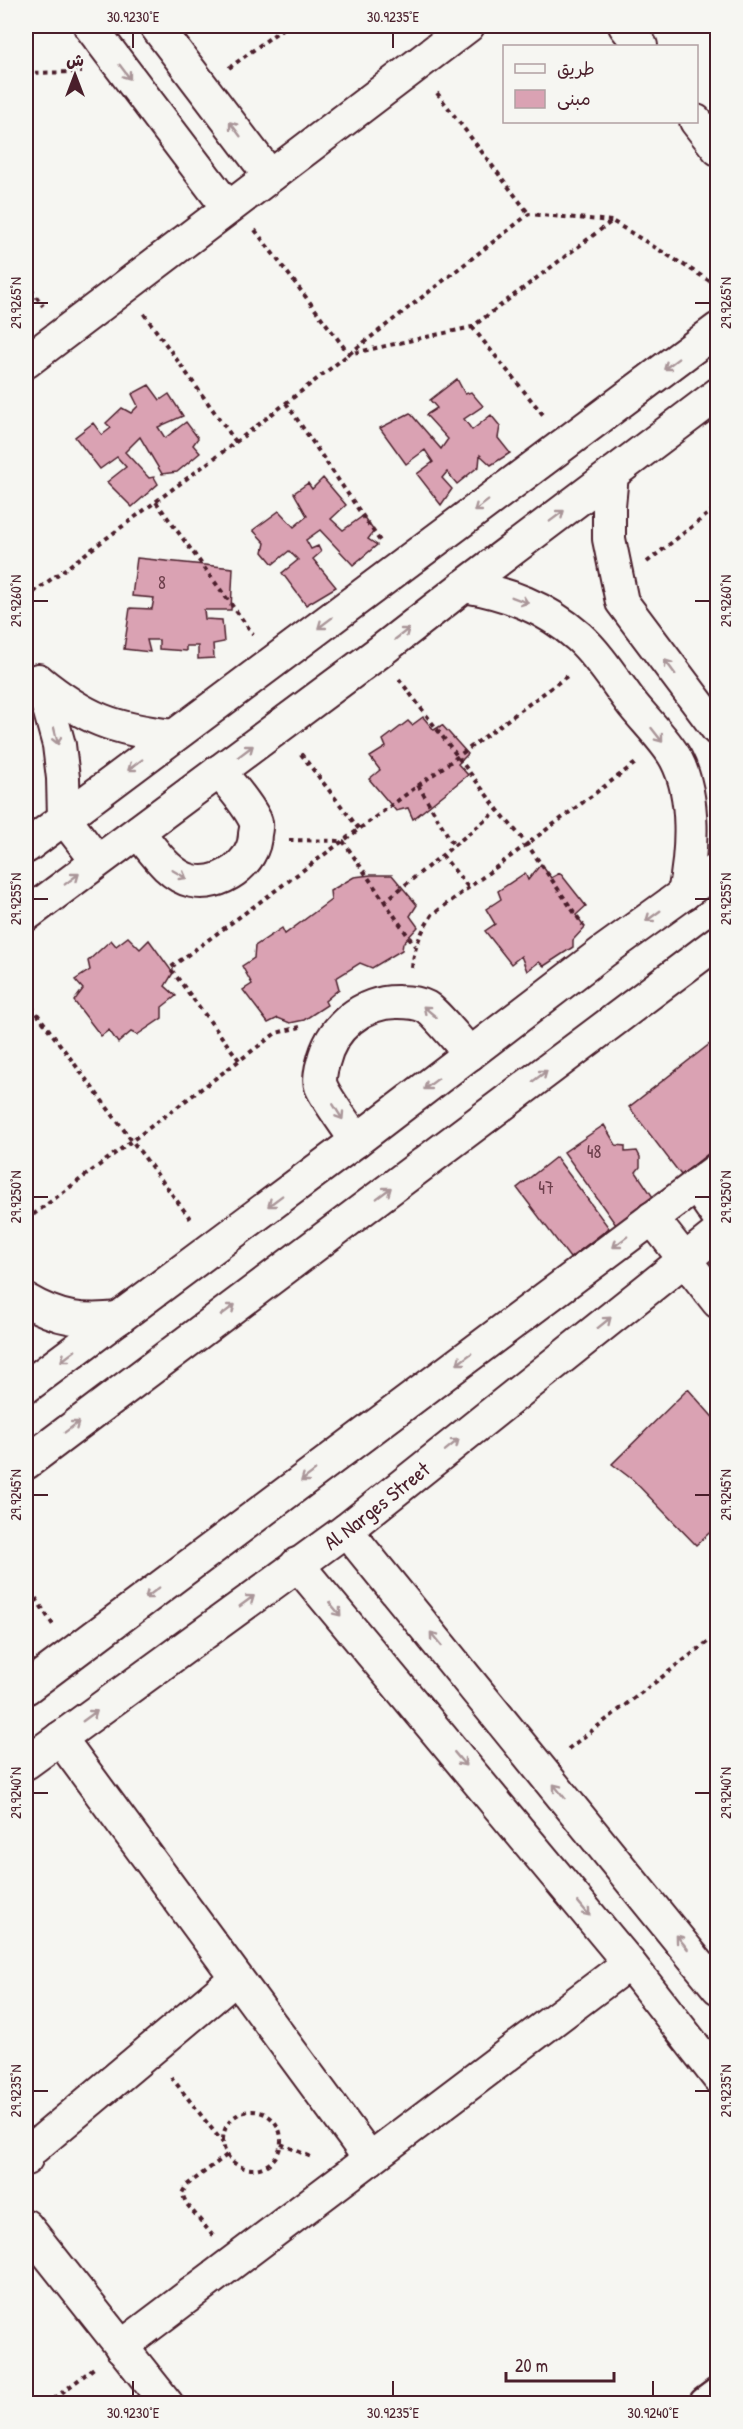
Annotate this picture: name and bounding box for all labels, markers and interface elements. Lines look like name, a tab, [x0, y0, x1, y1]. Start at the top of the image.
text: 30.9230°E	[107, 6, 160, 27]
text: 30.9235°E	[367, 6, 420, 27]
north arrow	[45, 45, 105, 105]
legend	[503, 45, 698, 123]
text: ش	[66, 49, 84, 71]
text: طريق	[557, 56, 595, 81]
one-way arrow	[119, 64, 132, 80]
text: مبنى	[557, 86, 591, 111]
one-way arrow	[229, 122, 241, 138]
text: 29.9265°N	[5, 277, 26, 329]
text: 29.9265°N	[715, 277, 736, 329]
one-way arrow	[663, 358, 679, 370]
one-way arrow	[473, 500, 489, 512]
one-way arrow	[548, 509, 564, 522]
house number: 8	[158, 570, 166, 595]
text: 29.9260°N	[5, 575, 26, 627]
text: 29.9260°N	[715, 575, 736, 627]
one-way arrow	[510, 595, 529, 606]
one-way arrow	[317, 617, 333, 629]
one-way arrow	[394, 628, 410, 641]
one-way arrow	[664, 659, 676, 675]
one-way arrow	[51, 726, 63, 745]
one-way arrow	[650, 726, 663, 742]
one-way arrow	[238, 745, 254, 758]
one-way arrow	[127, 758, 143, 771]
one-way arrow	[170, 868, 187, 880]
text: 29.9255°N	[5, 873, 26, 925]
one-way arrow	[64, 873, 80, 886]
text: 29.9255°N	[715, 873, 736, 925]
one-way arrow	[646, 910, 662, 922]
one-way arrow	[422, 1006, 438, 1019]
one-way arrow	[531, 1069, 547, 1082]
one-way arrow	[423, 1078, 439, 1091]
one-way arrow	[332, 1104, 344, 1120]
house number: 48	[587, 1139, 601, 1164]
text: 29.9250°N	[5, 1171, 26, 1223]
text: 29.9250°N	[715, 1171, 736, 1223]
house number: 47	[538, 1175, 554, 1200]
one-way arrow	[376, 1187, 392, 1200]
one-way arrow	[267, 1195, 283, 1208]
one-way arrow	[613, 1236, 629, 1248]
one-way arrow	[220, 1304, 236, 1317]
one-way arrow	[596, 1316, 612, 1329]
one-way arrow	[60, 1349, 76, 1362]
one-way arrow	[457, 1352, 473, 1365]
one-way arrow	[64, 1421, 80, 1434]
one-way arrow	[444, 1438, 460, 1451]
street label: Al Narges Street	[317, 1454, 436, 1556]
text: 29.9245°N	[5, 1469, 26, 1521]
one-way arrow	[301, 1469, 317, 1482]
text: 29.9245°N	[715, 1469, 736, 1521]
one-way arrow	[145, 1586, 161, 1599]
one-way arrow	[239, 1595, 255, 1607]
one-way arrow	[328, 1601, 342, 1616]
one-way arrow	[429, 1632, 442, 1648]
one-way arrow	[81, 1710, 97, 1723]
one-way arrow	[453, 1751, 466, 1767]
text: 29.9240°N	[5, 1767, 26, 1819]
text: 29.9240°N	[715, 1767, 736, 1819]
one-way arrow	[552, 1783, 565, 1799]
one-way arrow	[577, 1901, 591, 1916]
one-way arrow	[675, 1934, 688, 1950]
text: 29.9235°N	[5, 2065, 26, 2117]
text: 29.9235°N	[715, 2065, 736, 2117]
scale bar	[506, 2345, 614, 2383]
text: 20 m	[515, 2353, 548, 2378]
text: 30.9230°E	[107, 2402, 160, 2423]
text: 30.9235°E	[367, 2402, 420, 2423]
text: 30.9240°E	[627, 2402, 679, 2423]

